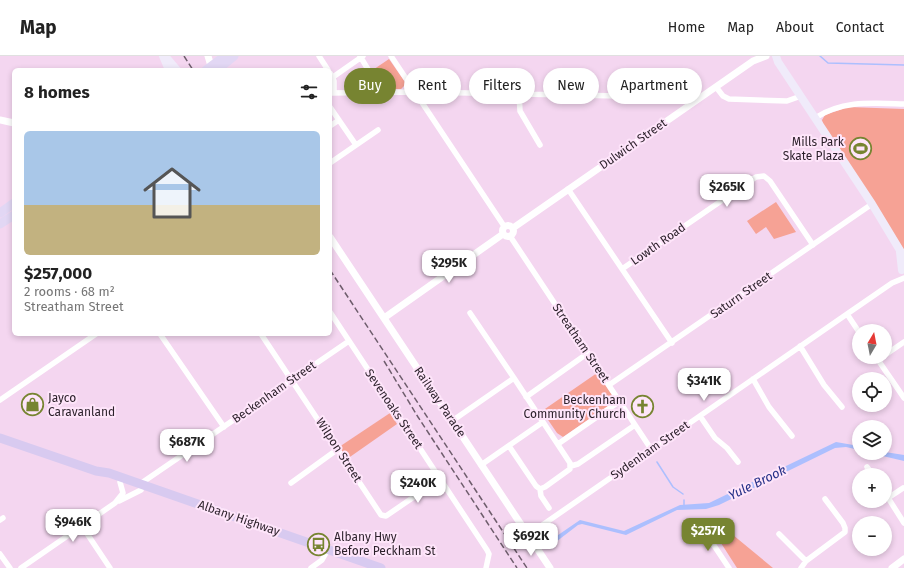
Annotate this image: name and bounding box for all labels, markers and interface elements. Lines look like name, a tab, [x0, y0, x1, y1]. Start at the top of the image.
text: Map	[20, 16, 57, 39]
text: Home	[668, 19, 705, 36]
text: Map	[727, 19, 754, 36]
text: About	[776, 19, 814, 36]
text: Contact	[836, 19, 884, 36]
chip: Buy	[344, 68, 396, 104]
chip: Rent	[404, 68, 461, 104]
chip: Filters	[469, 68, 535, 104]
chip: New	[543, 68, 599, 104]
chip: Apartment	[607, 68, 702, 104]
icon: filters	[298, 81, 320, 103]
text: 8 homes	[24, 82, 90, 103]
street label: Dulwich Street	[597, 115, 670, 172]
place label: Mills Park Skate Plaza	[783, 135, 845, 163]
sports icon: Mills Park Skate Plaza	[847, 136, 873, 162]
icon: home	[136, 157, 208, 229]
pin: $265K	[699, 174, 755, 208]
text: $265K	[709, 179, 745, 194]
street label: Lowth Road	[628, 220, 688, 268]
pin: $295K	[421, 250, 477, 284]
text: $295K	[431, 255, 467, 270]
text: $257,000	[24, 263, 92, 284]
street label: Saturn Street	[708, 268, 775, 321]
text: 2 rooms · 68 m²	[24, 284, 115, 299]
text: Streatham Street	[24, 299, 124, 314]
street label: Streatham Street	[549, 301, 613, 386]
north arrow	[852, 324, 892, 364]
map controls	[852, 324, 892, 556]
street label: Beckenham Street	[230, 358, 319, 426]
street label: Railway Parade	[411, 364, 469, 440]
street label: Sevenoaks Street	[362, 366, 426, 452]
pin: $341K	[676, 368, 732, 402]
button: locate	[852, 372, 892, 412]
text: $341K	[687, 373, 721, 388]
place label: Jayco Caravanland	[48, 391, 115, 419]
shop icon: Jayco Caravanland	[20, 392, 46, 418]
place label: Beckenham Community Church	[524, 393, 626, 421]
church icon: Beckenham Community Church	[629, 394, 655, 420]
street label: Wilpon Street	[313, 415, 365, 485]
street label: Sydenham Street	[608, 417, 692, 482]
button: layers	[852, 420, 892, 460]
pin: $687K	[159, 429, 215, 463]
text: $687K	[169, 434, 205, 449]
water label: Yule Brook	[726, 462, 788, 503]
button: +	[852, 468, 892, 508]
pin: $240K	[390, 470, 446, 504]
text: $240K	[400, 475, 436, 490]
street label: Albany Highway	[196, 497, 282, 539]
pin: $946K	[45, 509, 101, 543]
text: $946K	[55, 514, 92, 529]
button: −	[852, 516, 892, 556]
pin: $257K	[680, 518, 736, 552]
pin: $692K	[503, 523, 559, 557]
text: $257K	[691, 523, 725, 538]
text: $692K	[513, 528, 549, 543]
place label: Albany Hwy Before Peckham St	[334, 530, 436, 558]
bus stop icon: Albany Hwy Before Peckham St	[306, 531, 332, 557]

